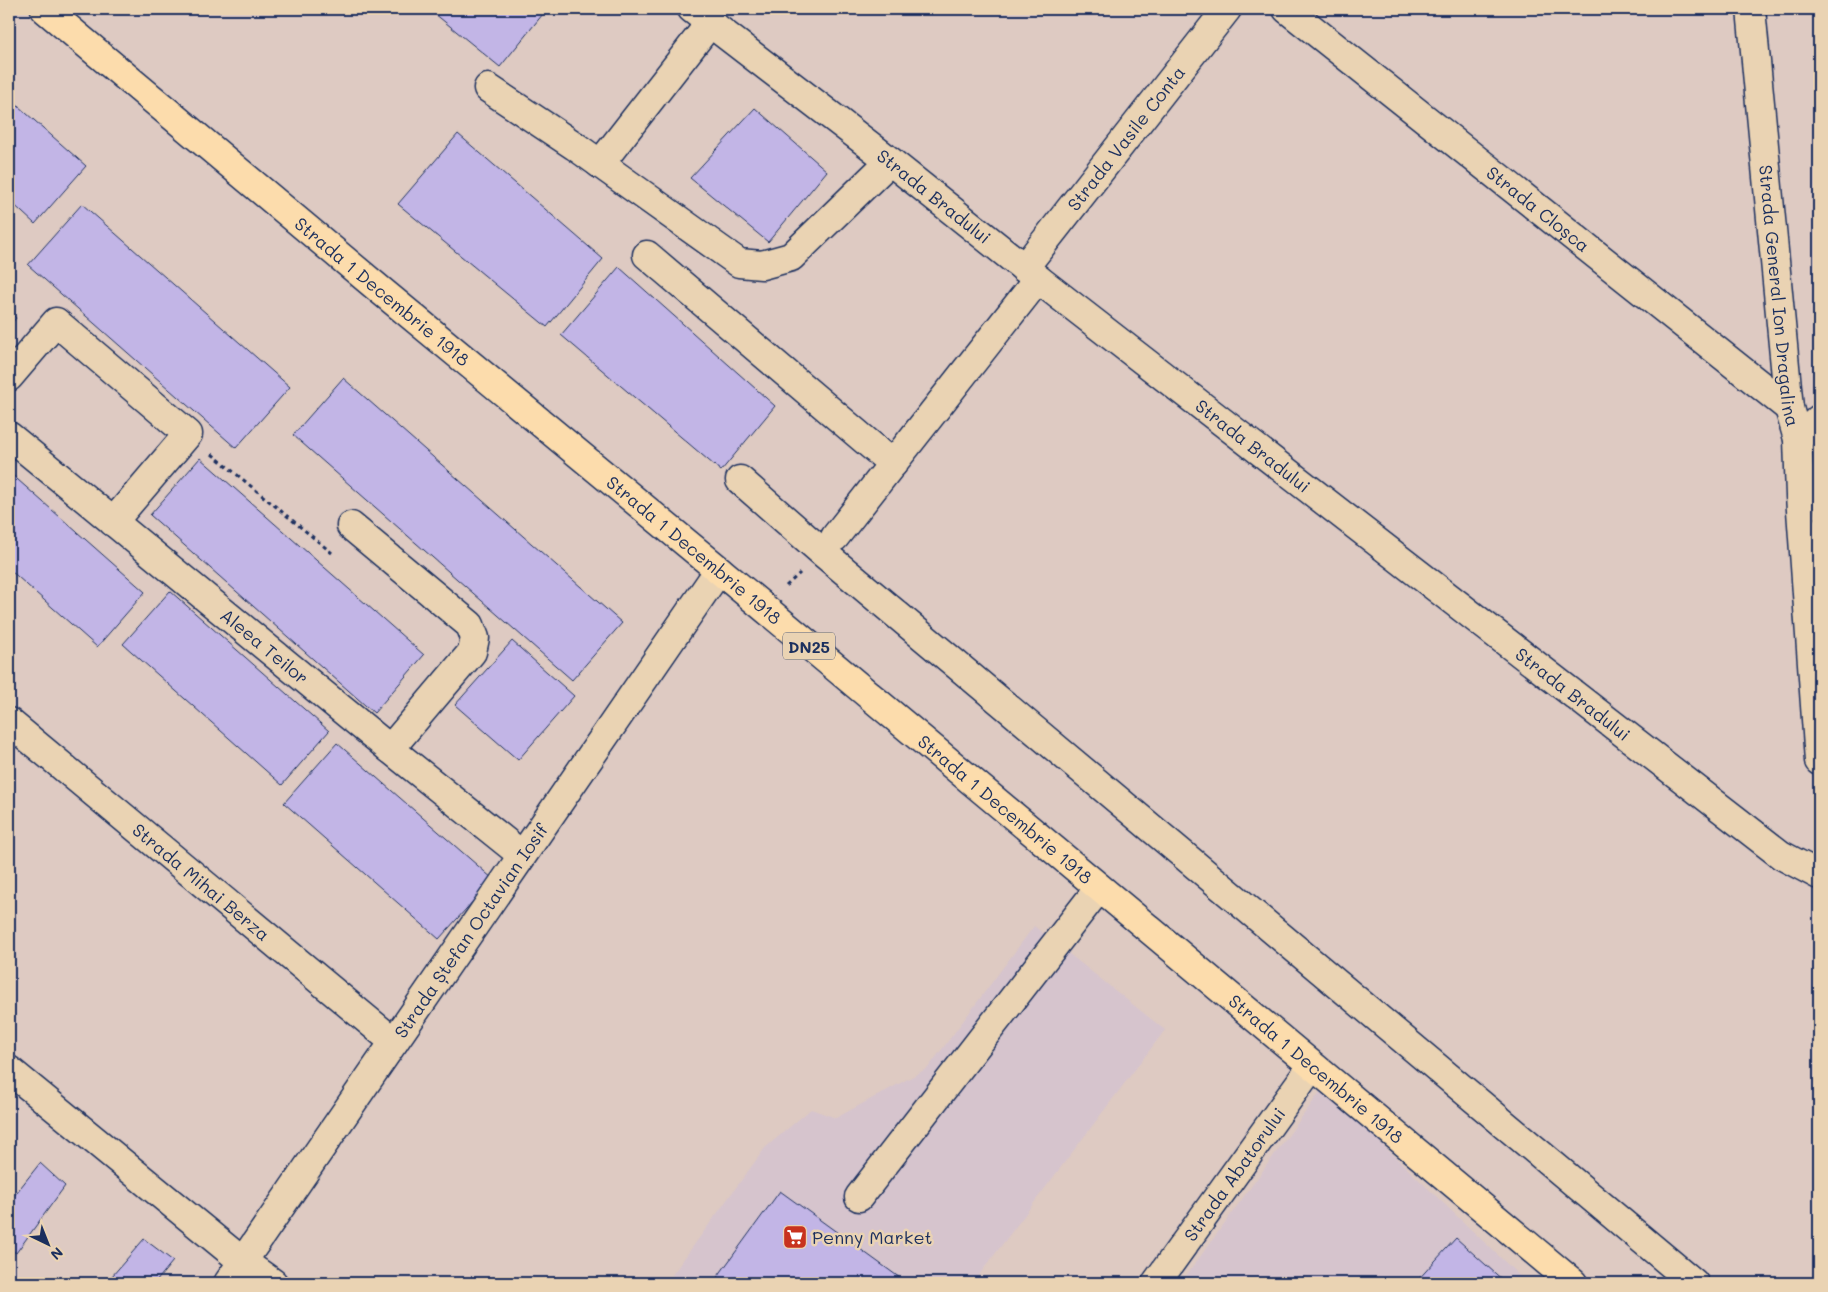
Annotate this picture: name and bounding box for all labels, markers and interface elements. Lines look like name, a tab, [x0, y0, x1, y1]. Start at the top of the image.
street label: Strada Vasile Conta	[1061, 61, 1190, 216]
street label: Strada Bradului	[872, 143, 996, 249]
street label: Strada Cloșca	[1482, 160, 1595, 257]
street label: Strada General Ion Dragalina	[1754, 164, 1806, 429]
street label: Strada 1 Decembrie 1918	[290, 212, 475, 371]
street label: Strada Bradului	[1191, 394, 1315, 498]
street label: Strada 1 Decembrie 1918	[602, 470, 787, 630]
street label: Aleea Teilor	[216, 603, 314, 689]
road number: DN25	[783, 632, 835, 659]
street label: Strada Bradului	[1511, 642, 1636, 746]
street label: Strada 1 Decembrie 1918	[913, 729, 1098, 889]
street label: Strada Mihai Berza	[127, 818, 275, 946]
street label: Strada Ștefan Octavian Iosif	[388, 818, 554, 1043]
street label: Strada 1 Decembrie 1918	[1224, 989, 1409, 1149]
street label: Strada Abatorului	[1178, 1103, 1290, 1246]
north arrow	[22, 1220, 72, 1270]
supermarket icon: Penny Market	[782, 1224, 808, 1250]
place label: Penny Market	[812, 1225, 932, 1249]
text: N	[47, 1243, 68, 1264]

